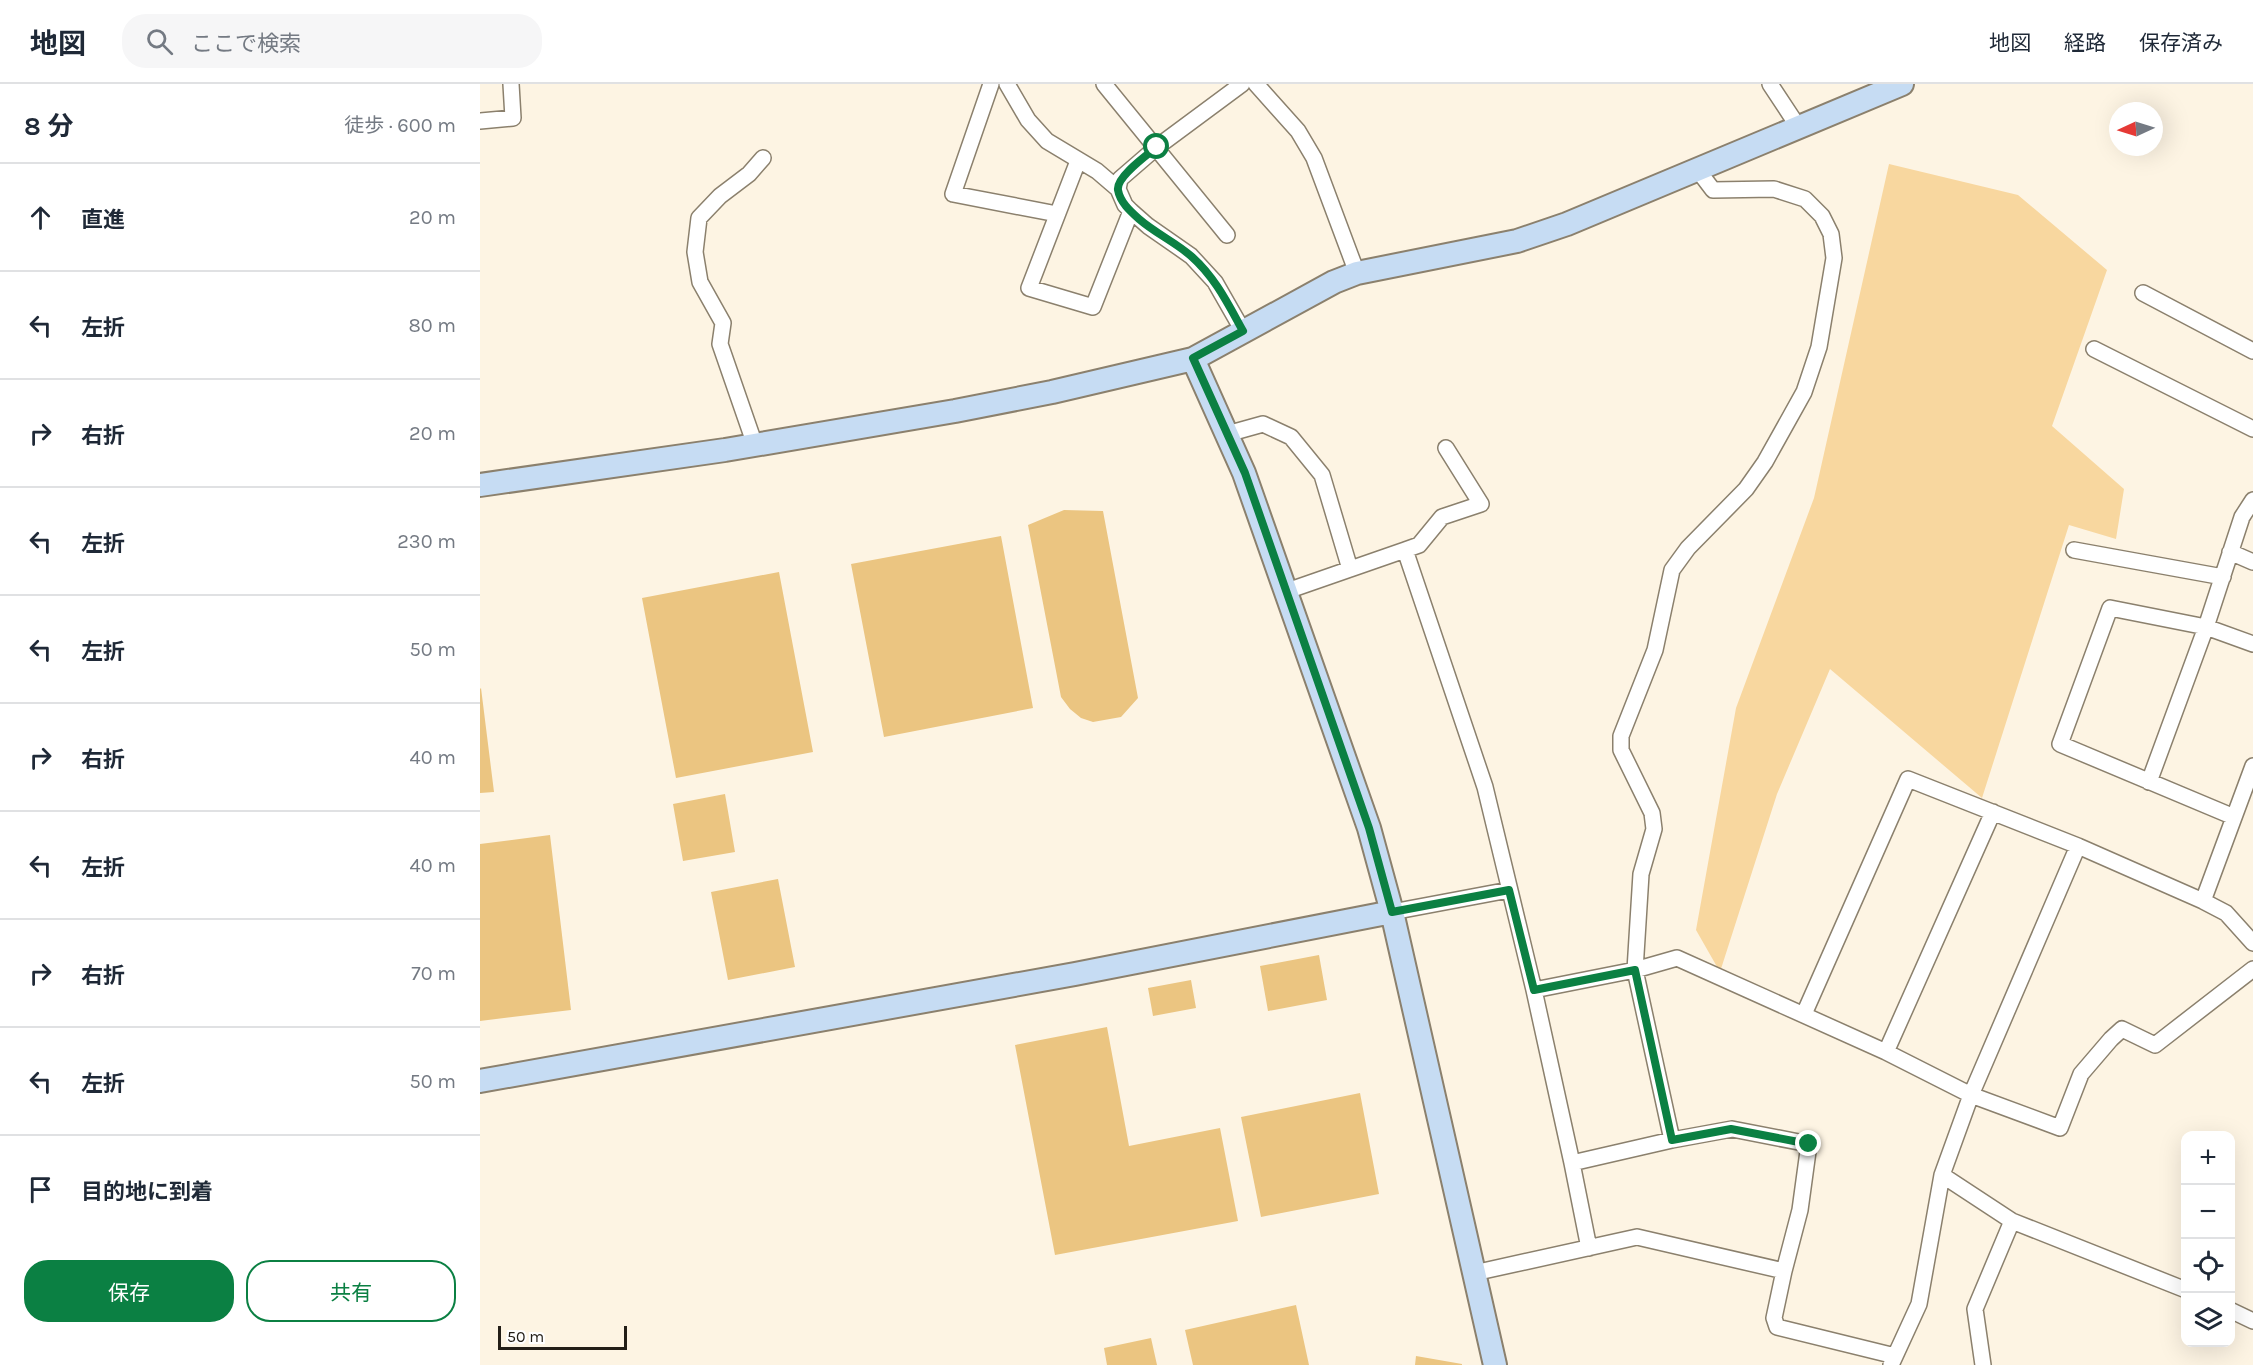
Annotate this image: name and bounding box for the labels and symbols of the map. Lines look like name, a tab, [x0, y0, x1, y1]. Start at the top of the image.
north arrow	[2109, 102, 2163, 156]
route start	[1143, 133, 1169, 159]
route end	[1795, 1130, 1821, 1156]
scale bar	[498, 1323, 627, 1350]

